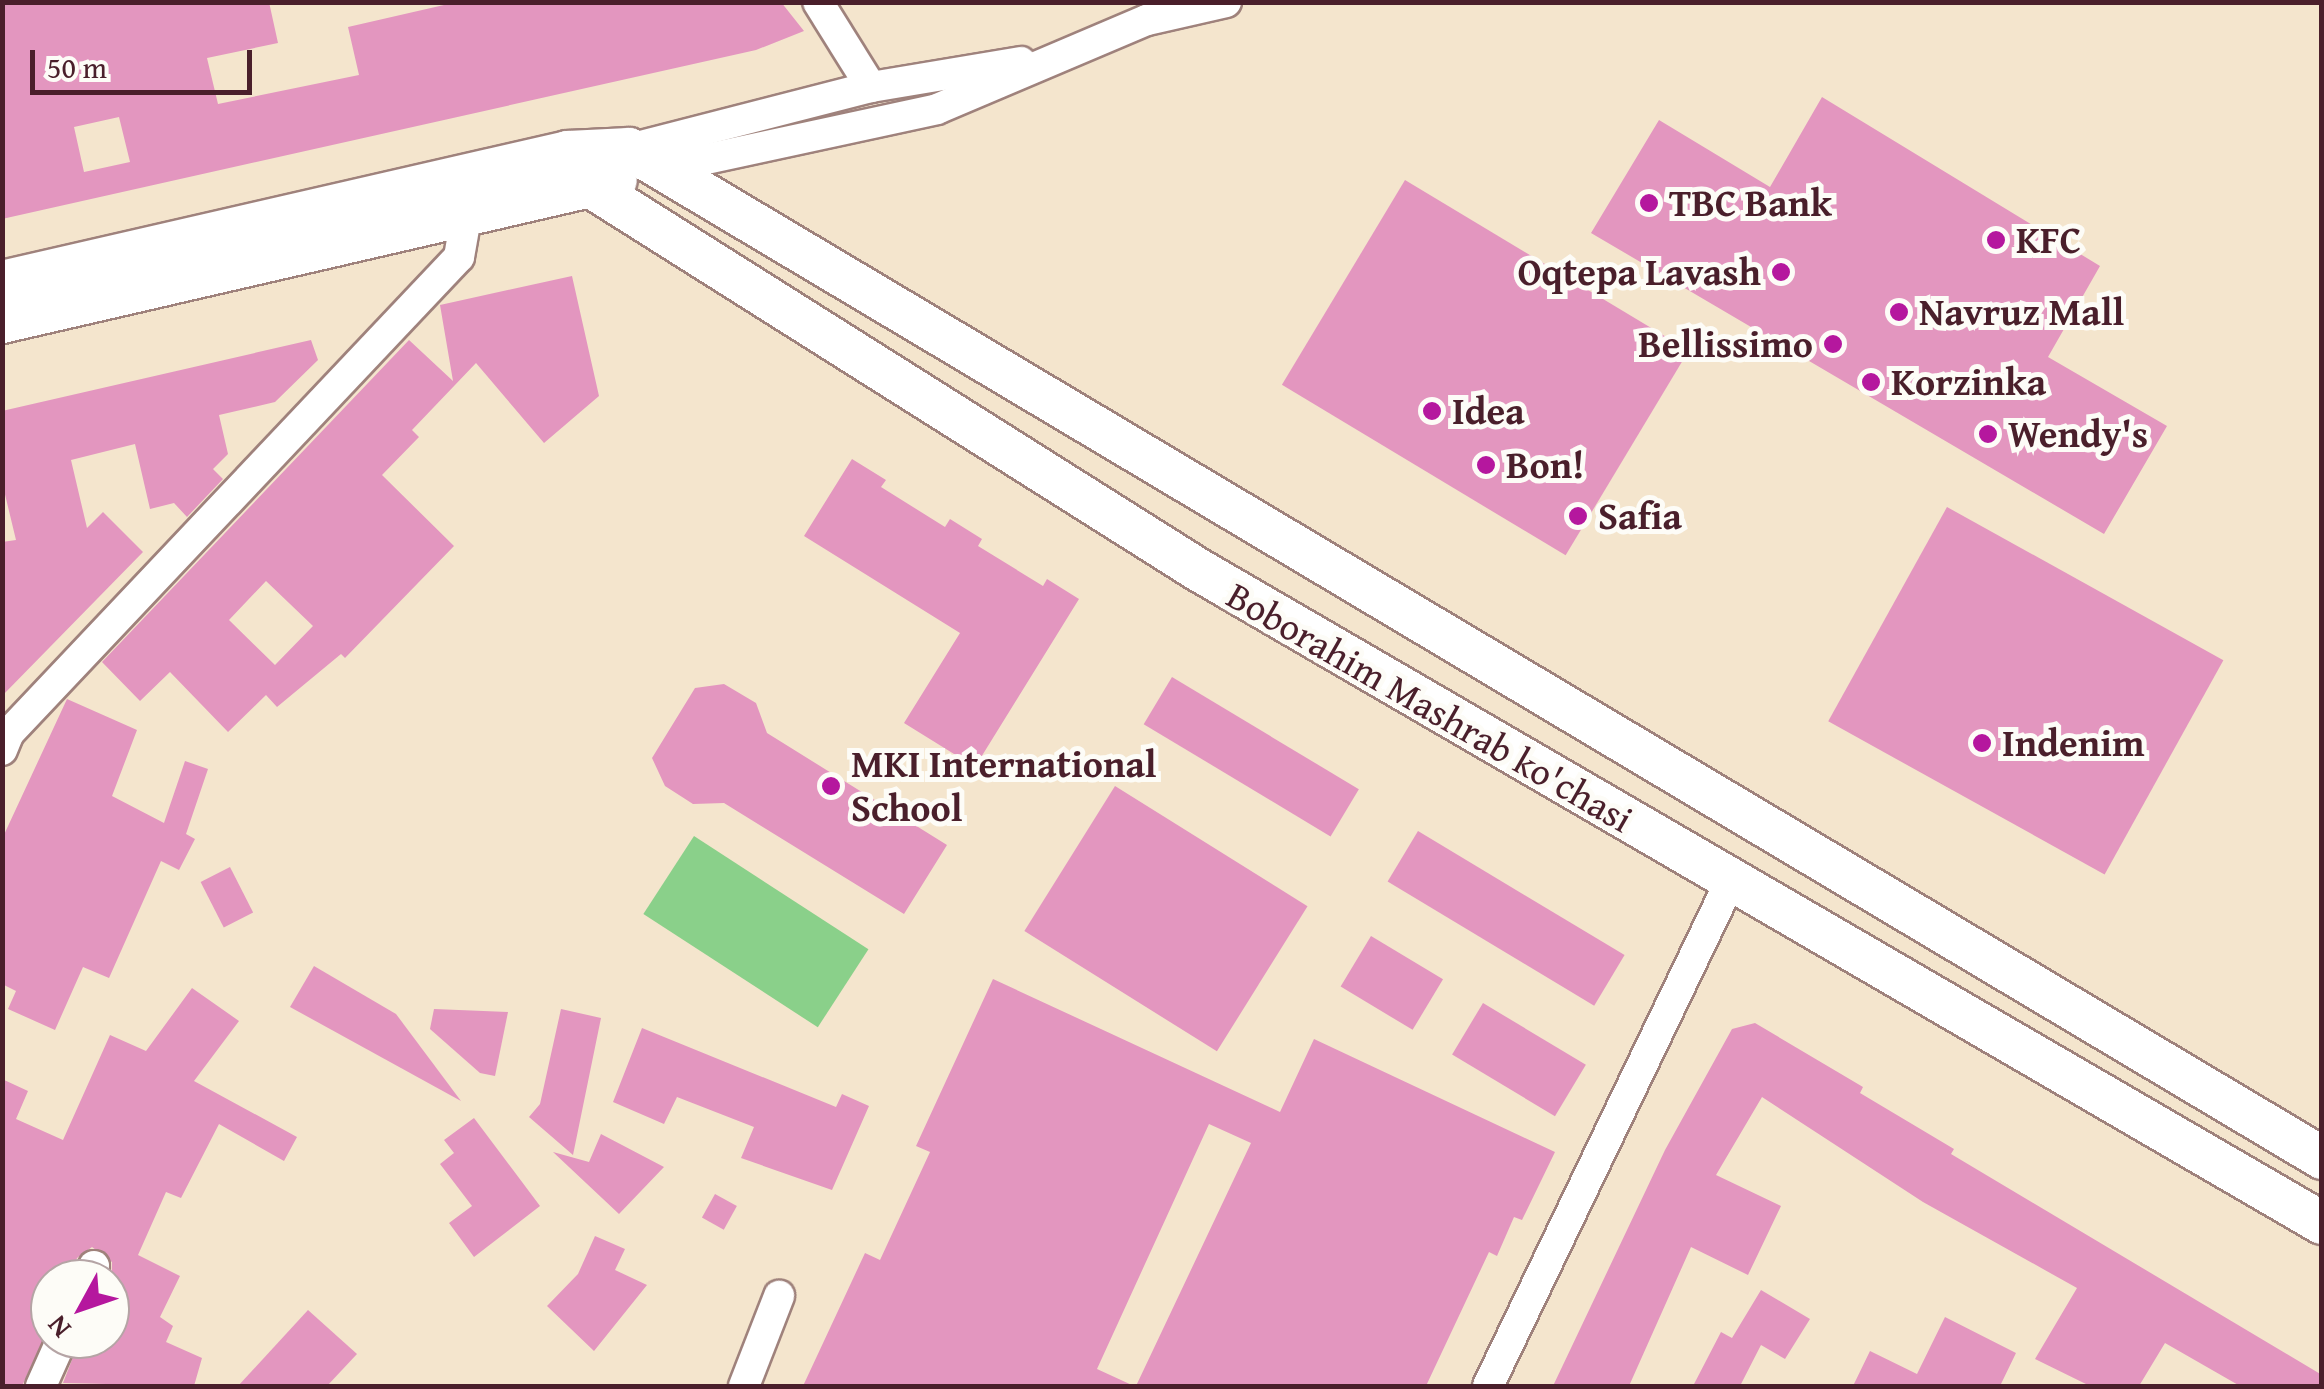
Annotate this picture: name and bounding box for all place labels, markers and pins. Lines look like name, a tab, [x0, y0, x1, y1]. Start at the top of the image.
place label: TBC Bank	[1669, 180, 1832, 226]
marker: TBC Bank	[1638, 192, 1660, 214]
place label: KFC	[2016, 217, 2081, 263]
marker: KFC	[1985, 229, 2007, 251]
place label: Oqtepa Lavash	[1518, 249, 1761, 295]
marker: Oqtepa Lavash	[1770, 261, 1792, 283]
place label: Navruz Mall	[1919, 289, 2124, 335]
marker: Navruz Mall	[1888, 301, 1910, 323]
place label: Bellissimo	[1638, 321, 1813, 367]
marker: Bellissimo	[1822, 333, 1844, 355]
place label: Korzinka	[1891, 359, 2046, 405]
marker: Korzinka	[1860, 371, 1882, 393]
place label: Idea	[1452, 388, 1525, 434]
marker: Idea	[1421, 400, 1443, 422]
place label: Wendy's	[2008, 411, 2148, 457]
marker: Wendy's	[1977, 423, 1999, 445]
place label: Bon!	[1506, 442, 1584, 488]
marker: Bon!	[1475, 454, 1497, 476]
place label: Safia	[1598, 493, 1682, 539]
marker: Safia	[1567, 505, 1589, 527]
place label: Indenim	[2002, 720, 2145, 766]
marker: Indenim	[1971, 732, 1993, 754]
place label: MKI International School	[851, 741, 1157, 831]
marker: MKI International School	[820, 775, 842, 797]

